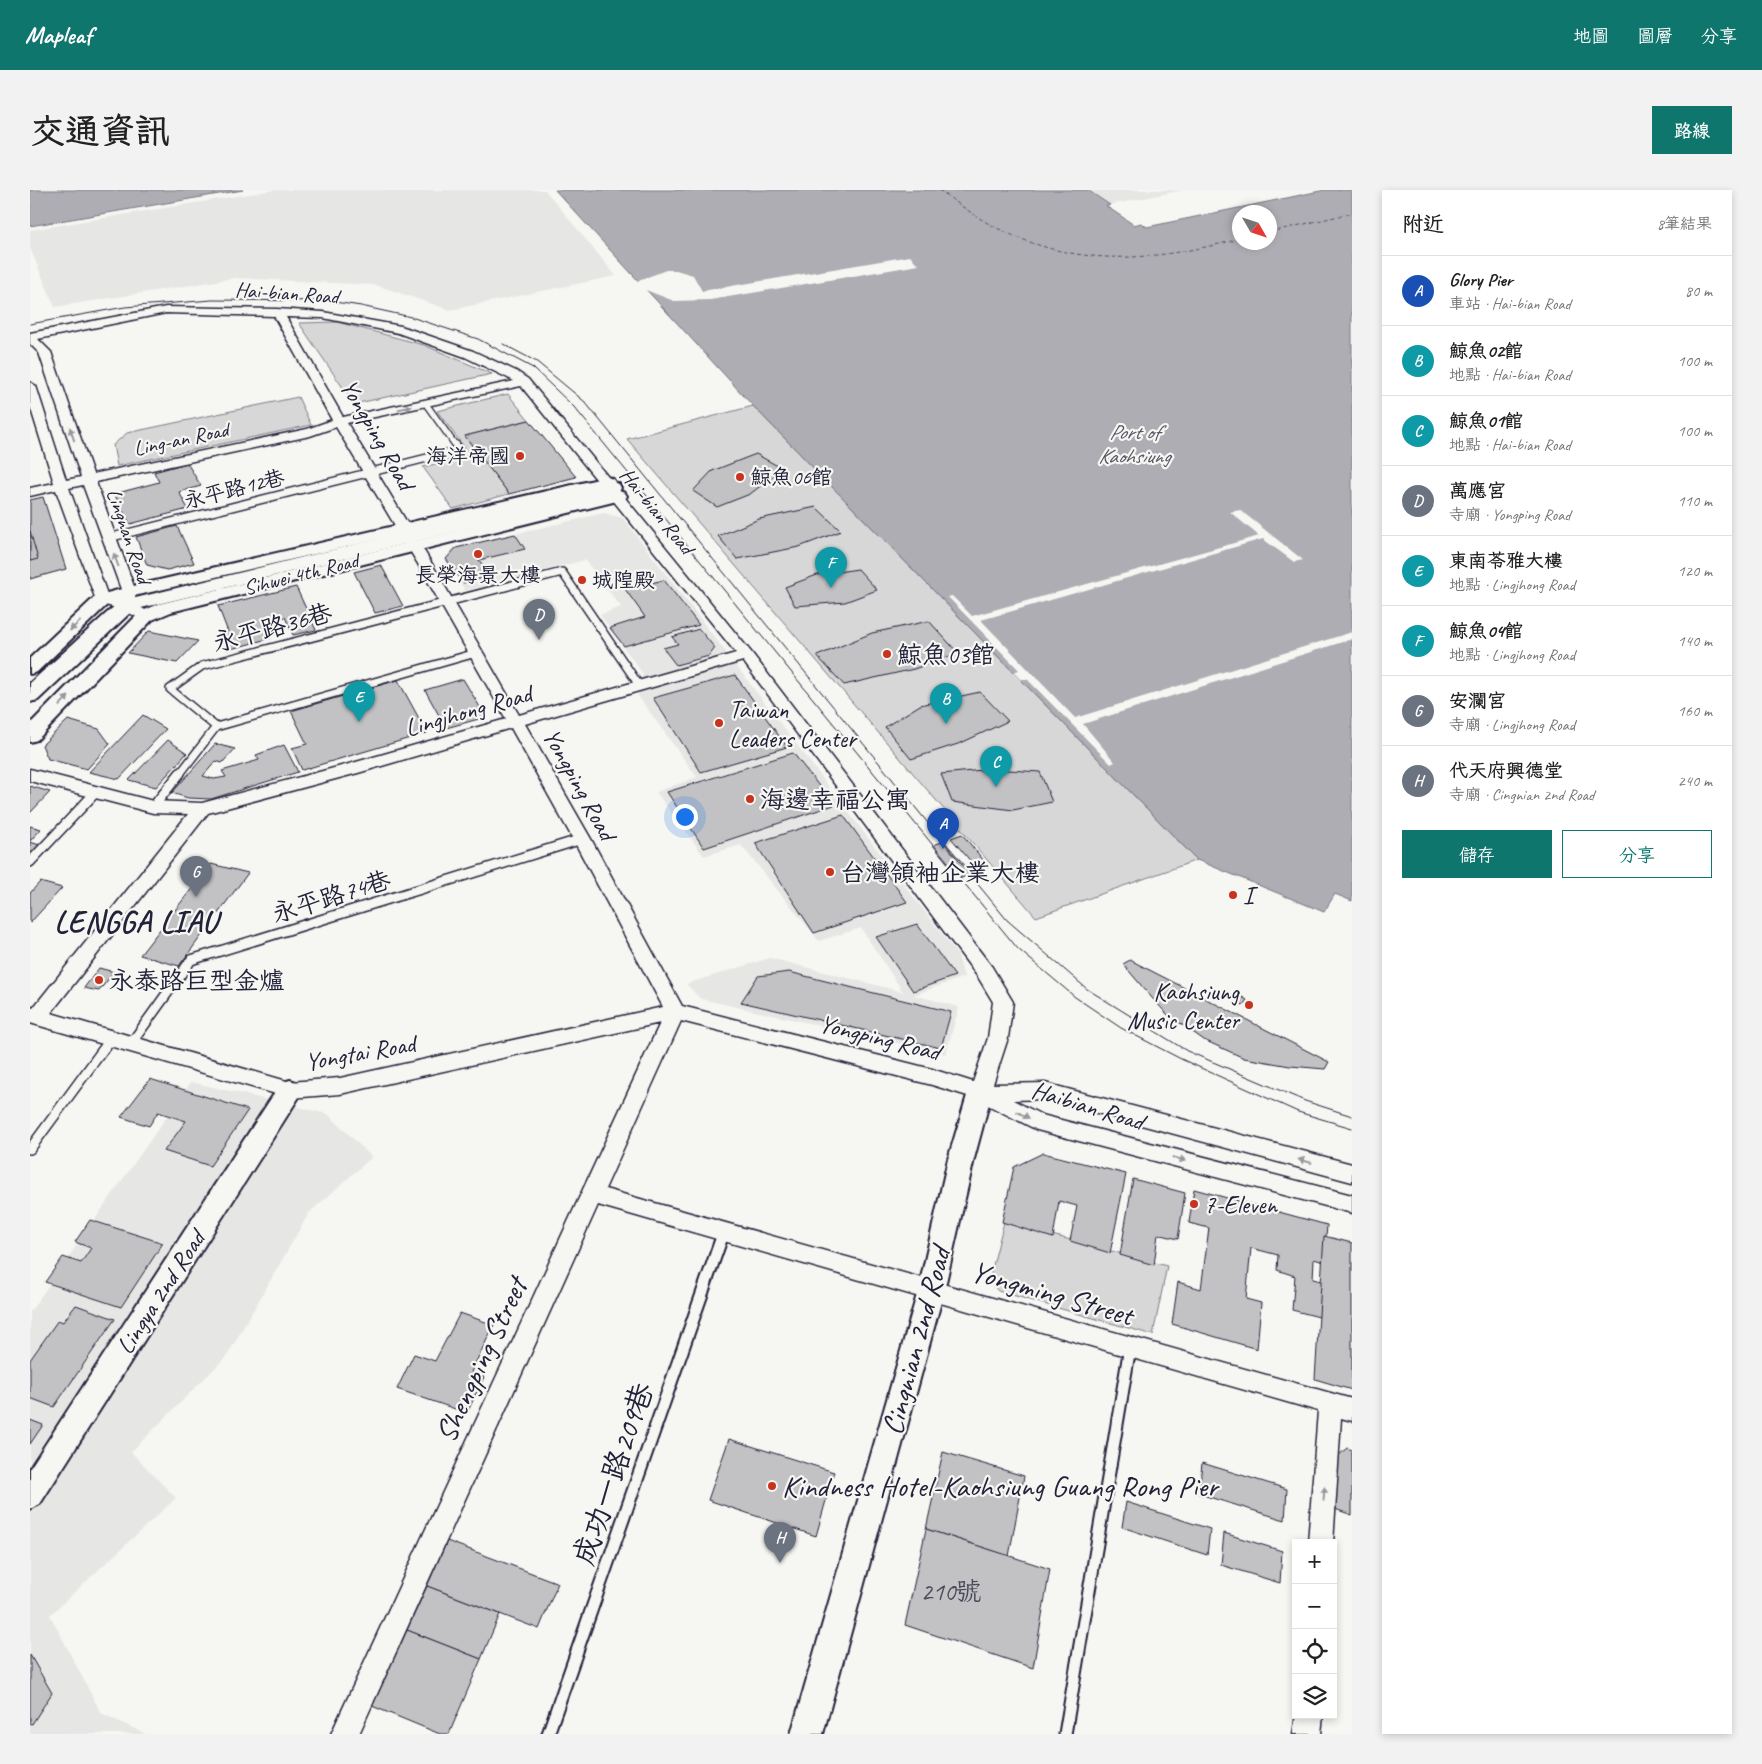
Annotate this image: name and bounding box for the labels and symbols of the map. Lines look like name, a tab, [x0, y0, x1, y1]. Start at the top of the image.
north arrow	[1232, 205, 1277, 250]
street label: Hai-bian Road	[234, 276, 342, 310]
street label: Yongping Road	[333, 373, 423, 499]
one-way arrow	[398, 404, 414, 412]
street label: Ling-an Road	[131, 416, 234, 462]
water label: Port of Kaohsiung	[1098, 419, 1172, 469]
one-way arrow	[68, 426, 75, 441]
place label: 海洋帝國	[426, 443, 510, 469]
marker: 海洋帝國	[514, 450, 526, 462]
street label: Hai-bian Road	[614, 463, 701, 562]
street label: 永平路12巷	[181, 464, 287, 514]
place label: 鯨魚06館	[750, 464, 832, 490]
marker: 鯨魚06館	[734, 471, 746, 483]
street label: Lingnan Road	[101, 485, 159, 590]
street label: Sihwei 4th Road	[241, 547, 364, 601]
pin: F	[815, 547, 847, 588]
marker: 長榮海景大樓	[472, 548, 484, 560]
one-way arrow	[112, 553, 120, 567]
place label: 長榮海景大樓	[415, 562, 541, 588]
place label: 城隍殿	[592, 567, 655, 593]
marker: 城隍殿	[576, 574, 588, 586]
street label: 永平路36巷	[209, 597, 336, 659]
pin: D	[523, 599, 555, 640]
one-way arrow	[69, 620, 81, 632]
place label: 鯨魚03館	[897, 639, 995, 671]
marker: 鯨魚03館	[881, 648, 893, 660]
street label: Lingjhong Road	[401, 676, 539, 744]
pin: E	[343, 681, 375, 722]
pin: B	[930, 683, 962, 724]
place label: Taiwan Leaders Center	[729, 694, 858, 755]
one-way arrow	[58, 695, 70, 707]
marker: Taiwan Leaders Center	[713, 717, 725, 729]
street label: Yongping Road	[535, 723, 624, 849]
pin: C	[980, 746, 1012, 787]
place label: 海邊幸福公寓	[760, 784, 910, 816]
marker: 海邊幸福公寓	[744, 793, 756, 805]
your location	[672, 804, 698, 830]
pin: A	[927, 808, 959, 849]
pin: G	[180, 856, 212, 897]
place label: 台灣領袖企業大樓	[840, 857, 1040, 889]
street label: 永平路74巷	[268, 864, 395, 930]
marker: 台灣領袖企業大樓	[824, 866, 836, 878]
place label: I	[1243, 880, 1259, 912]
marker: I	[1227, 889, 1239, 901]
district label: LENGGA LIAU	[54, 903, 223, 941]
place label: 永泰路巨型金爐	[109, 965, 284, 997]
marker: 永泰路巨型金爐	[93, 974, 105, 986]
place label: Kaohsiung Music Center	[1127, 976, 1241, 1037]
marker: Kaohsiung Music Center	[1243, 999, 1255, 1011]
street label: Yongping Road	[816, 1008, 946, 1069]
street label: Yongtai Road	[303, 1027, 422, 1078]
street label: Haibian Road	[1028, 1074, 1151, 1139]
one-way arrow	[1016, 1110, 1030, 1119]
one-way arrow	[1171, 1155, 1186, 1163]
one-way arrow	[1297, 1156, 1312, 1164]
place label: 7-Eleven	[1204, 1189, 1278, 1221]
marker: 7-Eleven	[1188, 1198, 1200, 1210]
street label: Lingya 2nd Road	[109, 1222, 214, 1360]
street label: Cingnian 2nd Road	[873, 1239, 960, 1439]
street label: Yongming Street	[967, 1252, 1140, 1335]
street label: Shengping Street	[426, 1268, 537, 1448]
street label: 成功一路209巷	[564, 1378, 662, 1570]
place label: Kindness Hotel-Kaohsiung Guang Rong Pier	[782, 1467, 1220, 1505]
marker: Kindness Hotel-Kaohsiung Guang Rong Pier	[766, 1480, 778, 1492]
one-way arrow	[1320, 1486, 1328, 1502]
pin: H	[764, 1522, 796, 1563]
house number: 210號	[920, 1575, 982, 1608]

